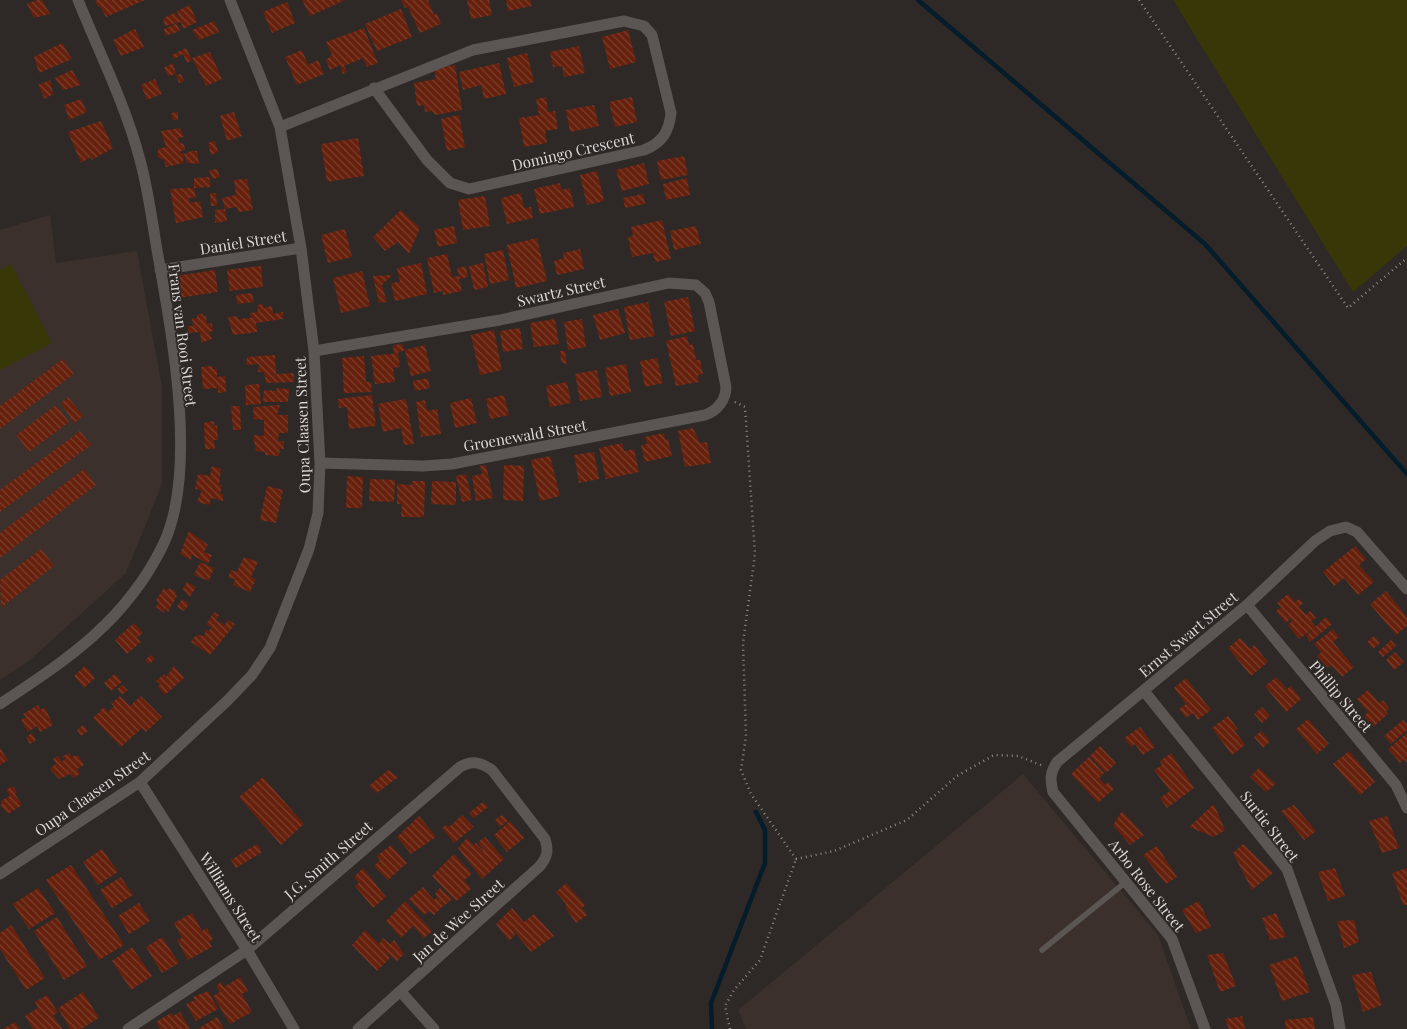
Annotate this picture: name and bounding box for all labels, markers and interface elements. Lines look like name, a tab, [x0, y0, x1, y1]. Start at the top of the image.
street label: Domingo Crescent	[510, 127, 637, 175]
street label: Daniel Street	[198, 225, 288, 259]
street label: Frans van Rooi Street	[164, 262, 202, 408]
street label: Swartz Street	[515, 271, 608, 311]
street label: Oupa Claasen Street	[290, 356, 314, 494]
street label: Groenewald Street	[462, 414, 589, 456]
street label: Ernst Swart Street	[1134, 586, 1242, 681]
street label: Phillip Street	[1305, 656, 1377, 736]
street label: Oupa Claasen Street	[30, 745, 154, 840]
street label: Surtie Street	[1236, 786, 1304, 866]
street label: J.G. Smith Street	[279, 816, 377, 904]
street label: Arbo Rose Street	[1104, 834, 1190, 936]
street label: Williams Street	[195, 848, 267, 946]
street label: Jan de Wee Street	[407, 873, 508, 967]

